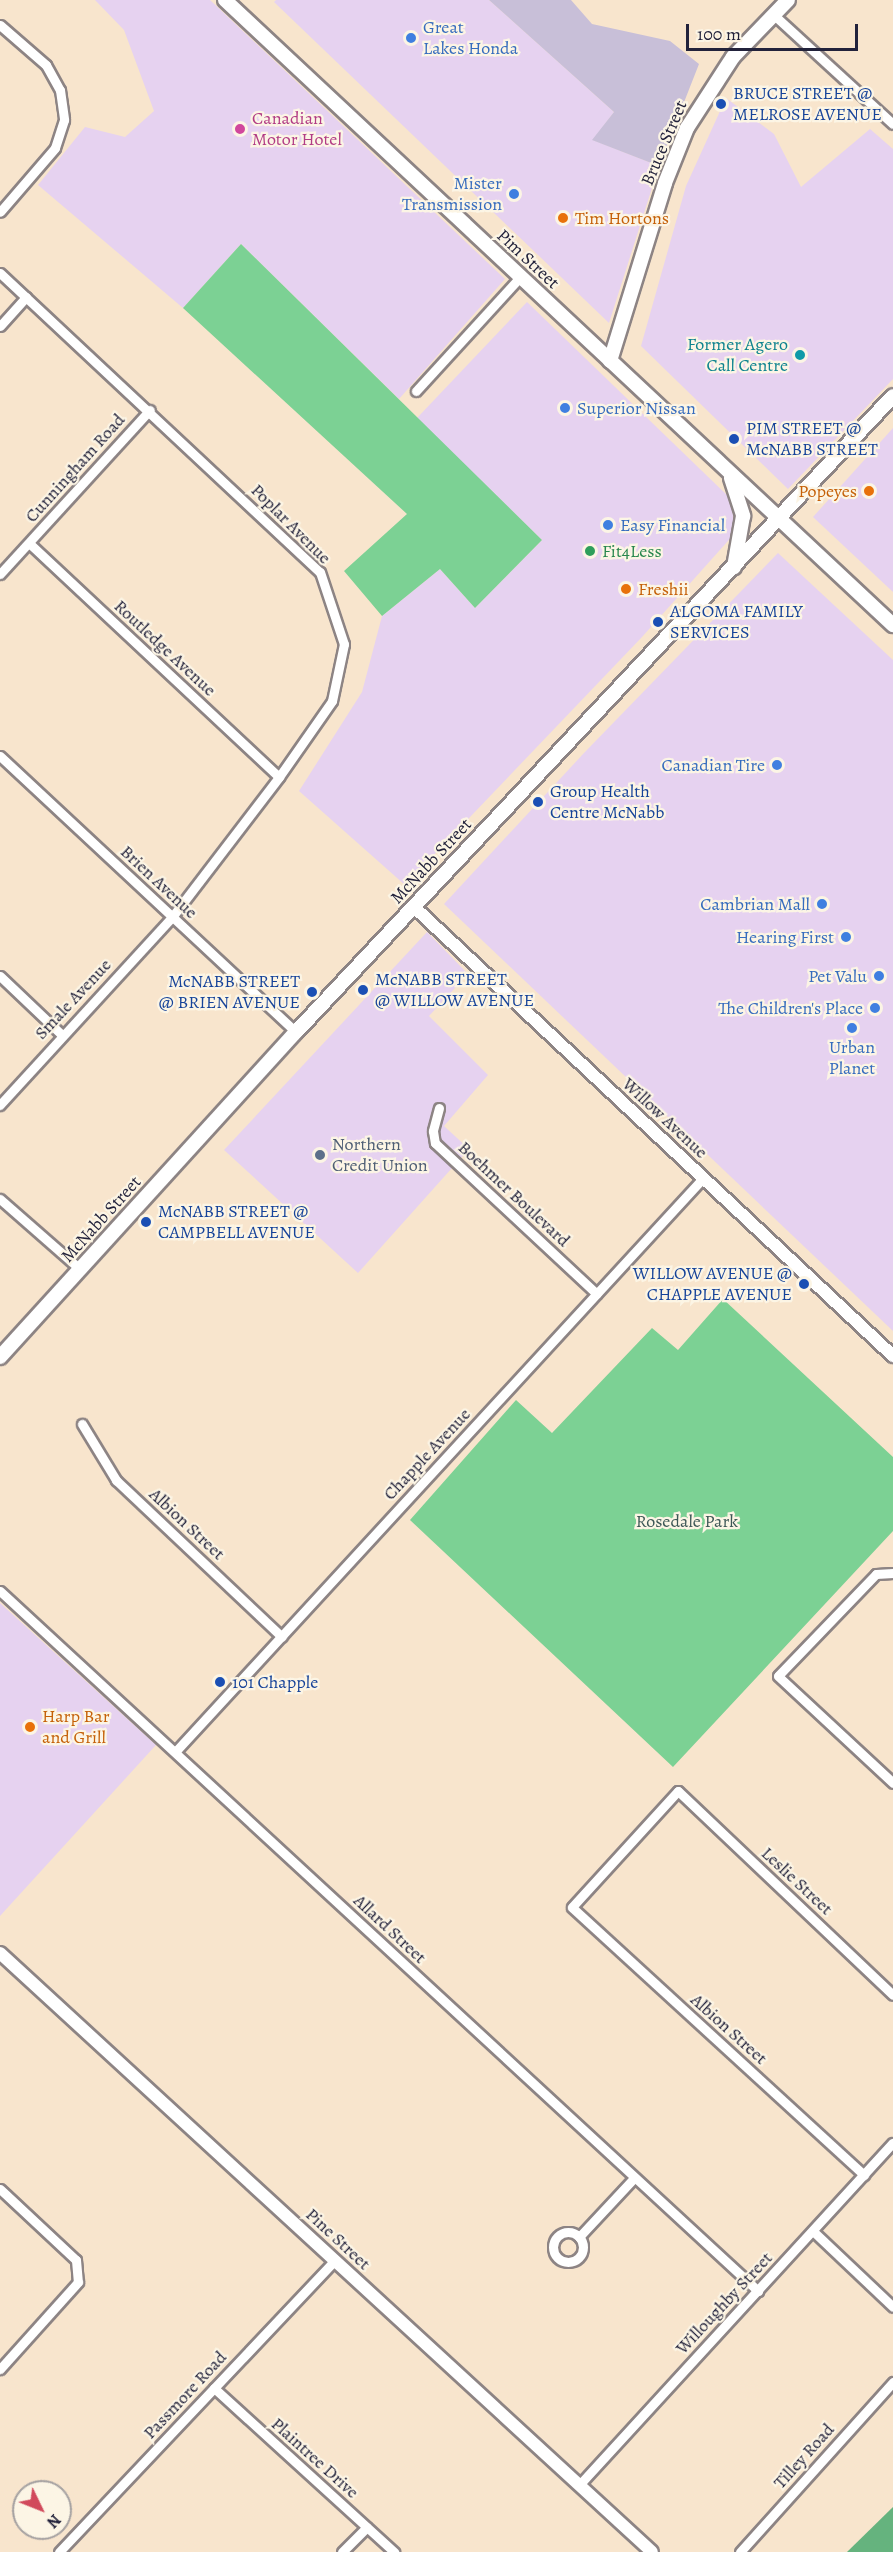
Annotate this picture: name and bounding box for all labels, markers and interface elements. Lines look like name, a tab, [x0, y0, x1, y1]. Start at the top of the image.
scale bar	[689, 12, 862, 50]
place label: Great Lakes Honda	[423, 17, 518, 60]
text: 100 m	[697, 22, 741, 46]
marker: Great Lakes Honda	[404, 31, 418, 45]
place label: BRUCE STREET @ MELROSE AVENUE	[733, 83, 882, 125]
street label: Bruce Street	[636, 97, 692, 189]
marker: BRUCE STREET @ MELROSE AVENUE	[714, 97, 728, 111]
place label: Canadian Motor Hotel	[252, 108, 342, 150]
marker: Canadian Motor Hotel	[233, 122, 247, 136]
place label: Mister Transmission	[402, 173, 502, 216]
marker: Mister Transmission	[507, 187, 521, 201]
place label: Tim Hortons	[575, 207, 669, 229]
marker: Tim Hortons	[556, 211, 570, 225]
street label: Pim Street	[492, 225, 564, 293]
place label: Former Agero Call Centre	[687, 334, 788, 376]
marker: Former Agero Call Centre	[793, 348, 807, 362]
place label: Superior Nissan	[577, 397, 696, 419]
marker: Superior Nissan	[558, 401, 572, 415]
street label: Cunningham Road	[21, 409, 129, 527]
place label: PIM STREET @ McNABB STREET	[746, 418, 878, 460]
marker: PIM STREET @ McNABB STREET	[727, 432, 741, 446]
street label: Poplar Avenue	[246, 479, 336, 569]
place label: Popeyes	[798, 480, 857, 502]
marker: Popeyes	[862, 484, 876, 498]
place label: Easy Financial	[620, 514, 725, 536]
marker: Easy Financial	[601, 518, 615, 532]
place label: Fit4Less	[602, 540, 662, 562]
marker: Fit4Less	[583, 544, 597, 558]
place label: Freshii	[638, 578, 689, 600]
marker: Freshii	[619, 582, 633, 596]
street label: Routledge Avenue	[110, 595, 220, 701]
place label: ALGOMA FAMILY SERVICES	[670, 601, 803, 644]
marker: ALGOMA FAMILY SERVICES	[651, 615, 665, 629]
place label: Canadian Tire	[661, 754, 765, 776]
marker: Canadian Tire	[770, 758, 784, 772]
place label: Group Health Centre McNabb	[550, 781, 664, 824]
marker: Group Health Centre McNabb	[531, 795, 545, 809]
street label: McNabb Street	[386, 814, 476, 908]
street label: Brien Avenue	[116, 841, 202, 923]
place label: Cambrian Mall	[700, 893, 810, 915]
marker: Cambrian Mall	[815, 897, 829, 911]
place label: Hearing First	[736, 926, 834, 948]
marker: Hearing First	[839, 930, 853, 944]
street label: Smale Avenue	[30, 954, 116, 1044]
place label: Pet Valu	[808, 965, 867, 987]
place label: McNABB STREET @ WILLOW AVENUE	[375, 969, 534, 1012]
marker: Pet Valu	[872, 969, 886, 983]
place label: McNABB STREET @ BRIEN AVENUE	[159, 971, 300, 1014]
marker: McNABB STREET @ WILLOW AVENUE	[356, 983, 370, 997]
marker: McNABB STREET @ BRIEN AVENUE	[305, 985, 319, 999]
place label: The Children's Place	[718, 997, 863, 1019]
marker: The Children's Place	[868, 1001, 882, 1015]
marker: Urban Planet	[845, 1021, 859, 1035]
place label: Urban Planet	[829, 1037, 875, 1080]
street label: Willow Avenue	[618, 1073, 712, 1163]
place label: Northern Credit Union	[332, 1134, 428, 1176]
street label: Boehmer Boulevard	[454, 1137, 574, 1251]
marker: Northern Credit Union	[313, 1148, 327, 1162]
street label: McNabb Street	[56, 1171, 146, 1267]
place label: McNABB STREET @ CAMPBELL AVENUE	[158, 1201, 315, 1244]
marker: McNABB STREET @ CAMPBELL AVENUE	[139, 1215, 153, 1229]
place label: WILLOW AVENUE @ CHAPPLE AVENUE	[633, 1263, 792, 1306]
marker: WILLOW AVENUE @ CHAPPLE AVENUE	[797, 1277, 811, 1291]
street label: Chapple Avenue	[379, 1404, 475, 1504]
street label: Albion Street	[145, 1484, 229, 1564]
park label: Rosedale Park	[636, 1510, 738, 1532]
place label: 101 Chapple	[232, 1671, 318, 1693]
marker: 101 Chapple	[213, 1675, 227, 1689]
place label: Harp Bar and Grill	[42, 1706, 110, 1748]
marker: Harp Bar and Grill	[23, 1720, 37, 1734]
street label: Leslie Street	[757, 1842, 837, 1920]
street label: Allard Street	[349, 1890, 431, 1968]
street label: Albion Street	[686, 1989, 772, 2069]
street label: Pine Street	[301, 2204, 375, 2274]
street label: Willoughby Street	[671, 2247, 777, 2359]
street label: Passmore Road	[139, 2347, 231, 2443]
street label: Plaintree Drive	[267, 2413, 363, 2503]
street label: Tilley Road	[769, 2419, 839, 2493]
north arrow	[12, 2480, 72, 2540]
text: N	[42, 2509, 66, 2533]

